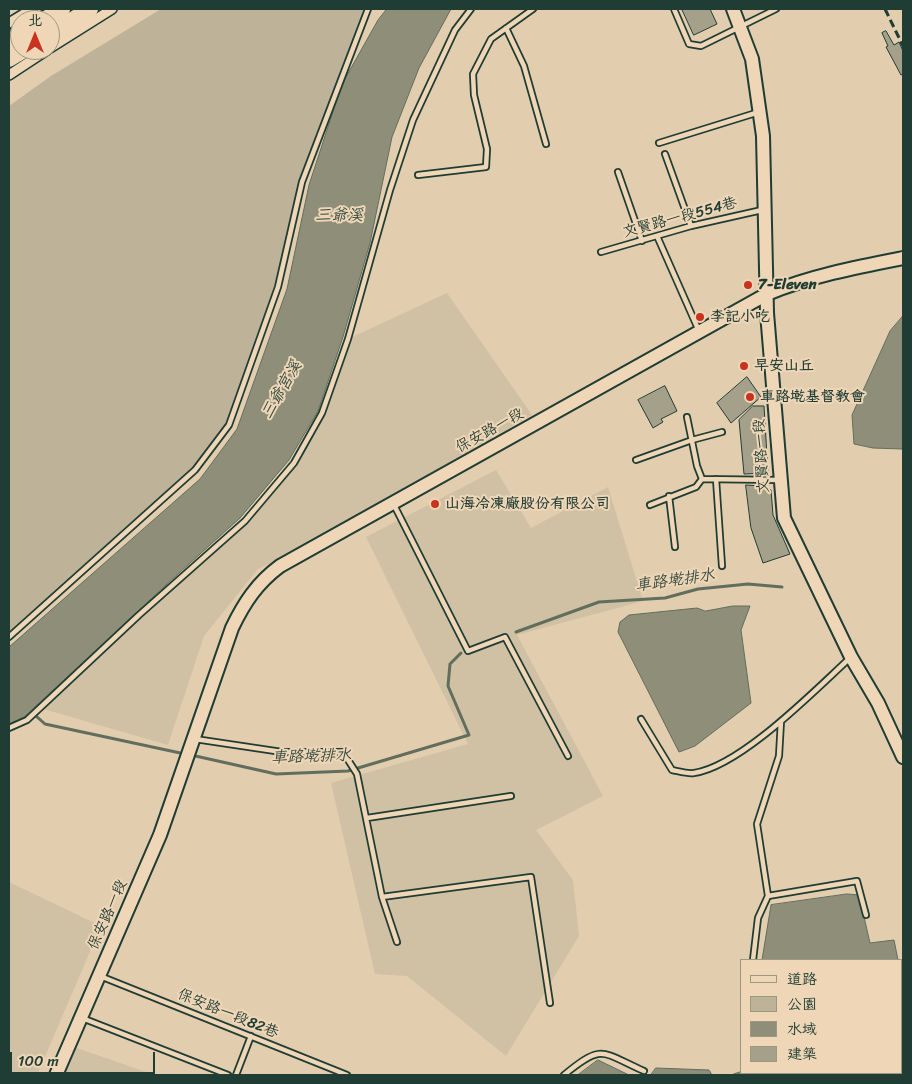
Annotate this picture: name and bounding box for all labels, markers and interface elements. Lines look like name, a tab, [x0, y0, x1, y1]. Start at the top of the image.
text: 北	[28, 8, 42, 33]
north arrow	[10, 10, 60, 60]
street label: 文賢路一段554巷	[621, 194, 739, 242]
water label: 三爺溪	[315, 206, 363, 226]
place label: 7-Eleven	[758, 276, 817, 294]
marker: 7-Eleven	[742, 279, 754, 291]
place label: 李記小吃	[710, 308, 770, 326]
marker: 李記小吃	[694, 311, 706, 323]
water label: 三爺宮溪	[258, 357, 306, 423]
place label: 早安山丘	[754, 357, 814, 375]
marker: 早安山丘	[738, 360, 750, 372]
place label: 車路墘基督教會	[760, 388, 865, 406]
marker: 車路墘基督教會	[744, 391, 756, 403]
street label: 保安路一段	[453, 405, 527, 457]
street label: 文賢路一段	[750, 418, 774, 494]
place label: 山海冷凍廠股份有限公司	[445, 495, 610, 513]
marker: 山海冷凍廠股份有限公司	[429, 498, 441, 510]
water label: 車路墘排水	[634, 566, 716, 596]
water label: 車路墘排水	[271, 746, 351, 768]
street label: 保安路一段	[85, 877, 131, 953]
legend	[740, 959, 902, 1074]
text: 道路	[787, 966, 817, 992]
street label: 保安路一段82巷	[175, 985, 281, 1043]
text: 公園	[787, 991, 817, 1017]
text: 水域	[787, 1016, 817, 1042]
text: 建築	[787, 1041, 817, 1067]
scale bar	[12, 1042, 158, 1074]
text: 100 m	[18, 1048, 59, 1074]

